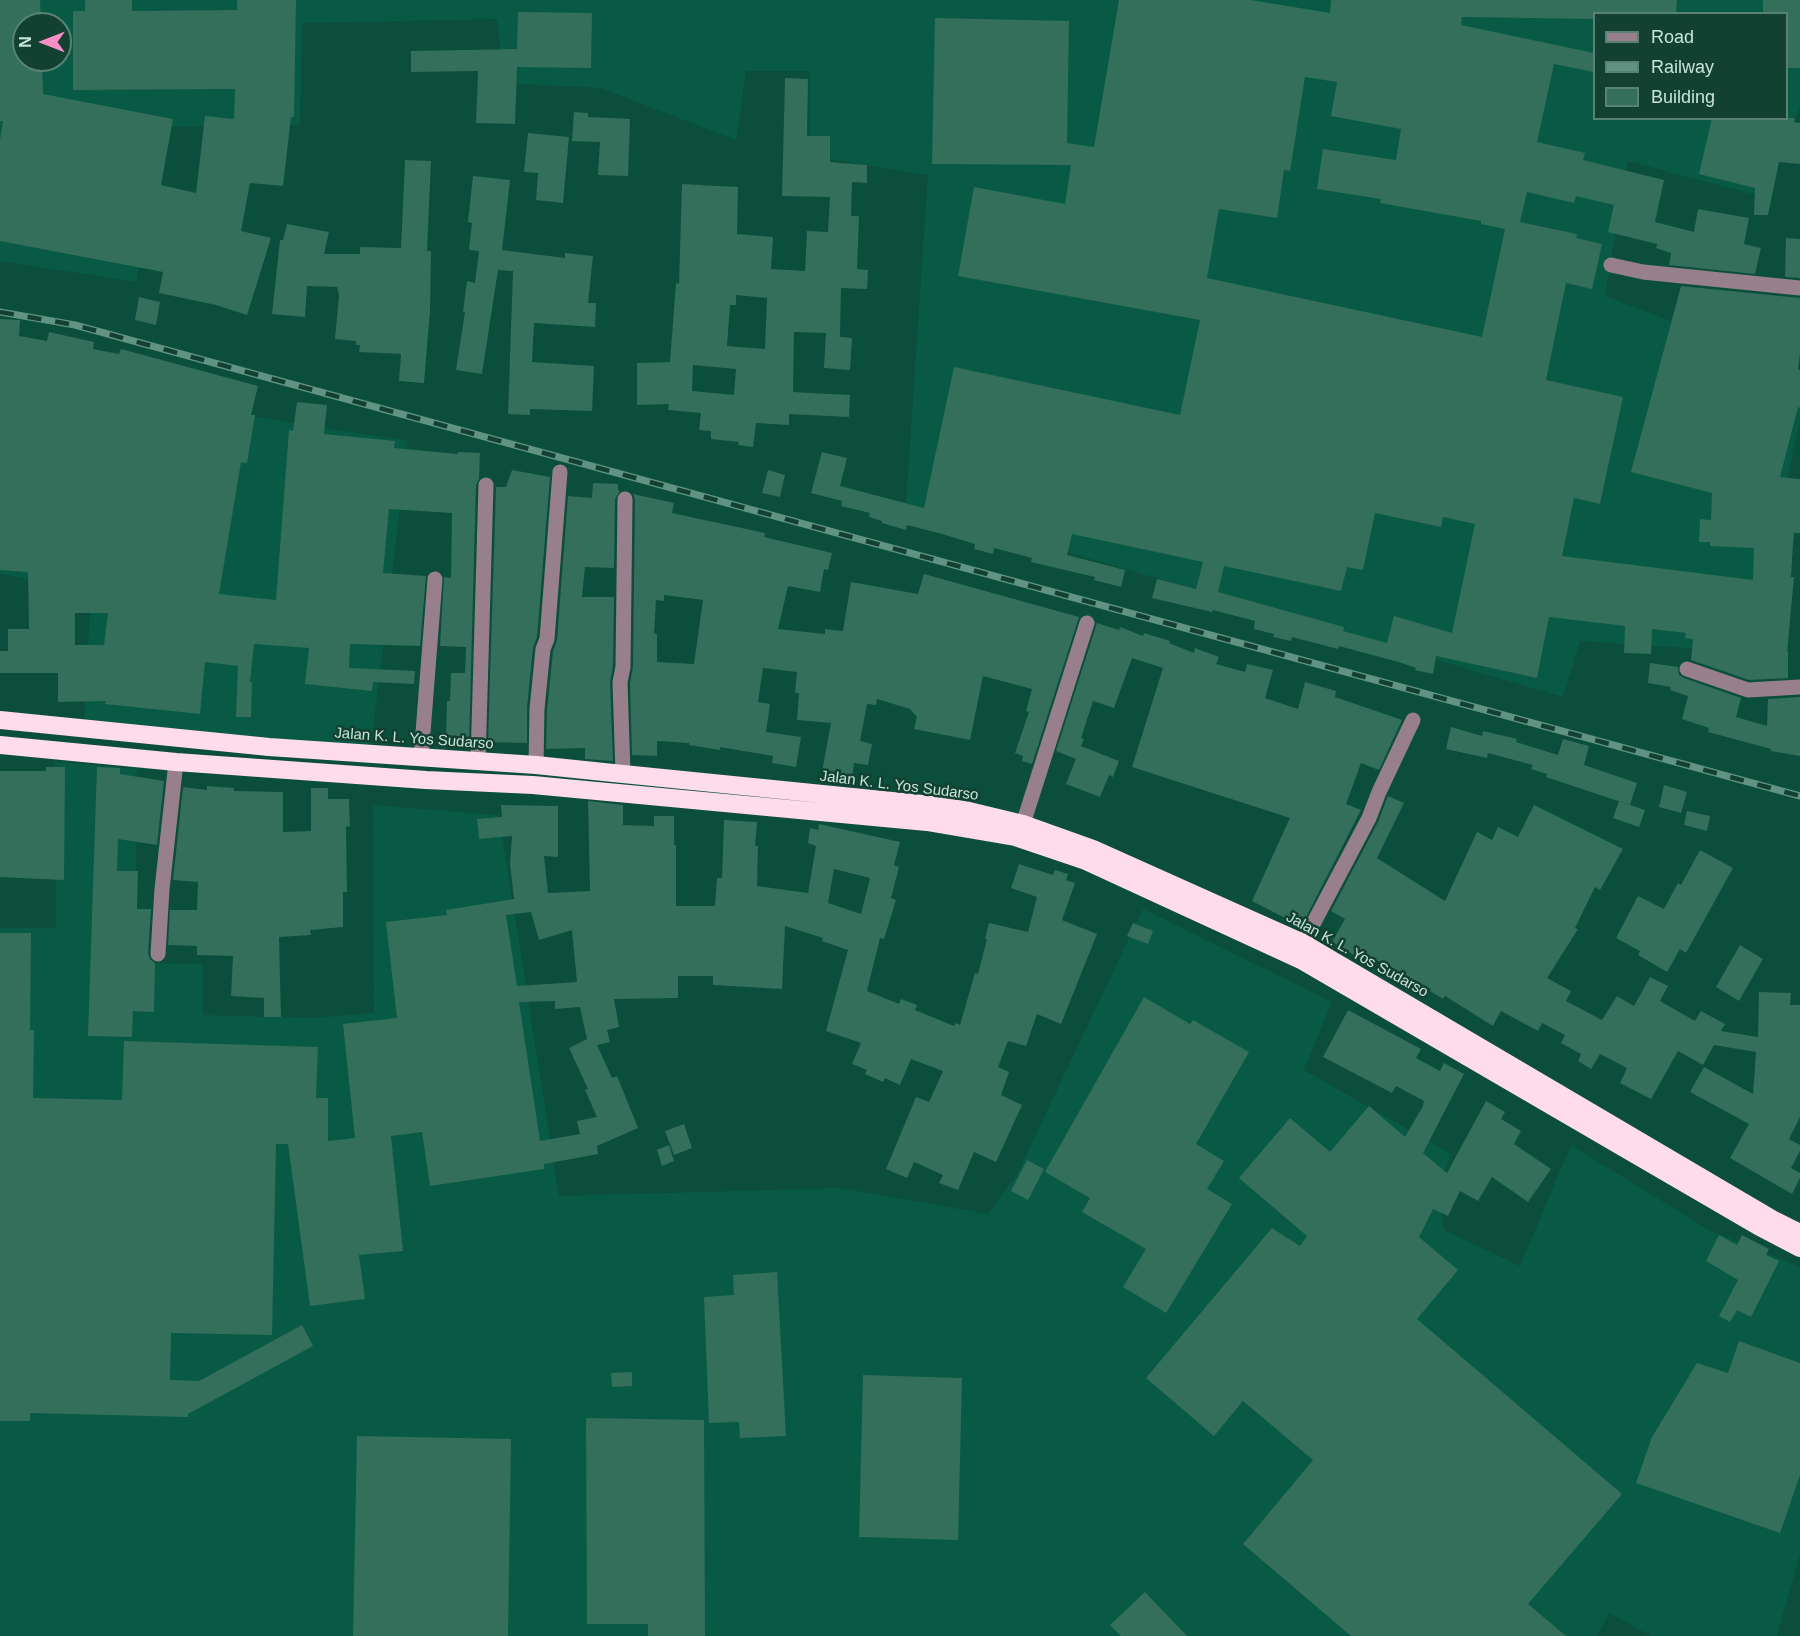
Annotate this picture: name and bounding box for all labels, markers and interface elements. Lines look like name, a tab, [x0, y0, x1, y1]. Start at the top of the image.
north arrow	[12, 12, 72, 72]
legend	[1593, 12, 1788, 120]
text: Road	[1651, 27, 1694, 47]
text: N	[17, 36, 34, 48]
text: Railway	[1651, 57, 1714, 77]
text: Building	[1651, 87, 1715, 107]
street label: Jalan K. L. Yos Sudarso	[334, 724, 494, 754]
street label: Jalan K. L. Yos Sudarso	[819, 767, 979, 805]
street label: Jalan K. L. Yos Sudarso	[1283, 908, 1431, 1002]

